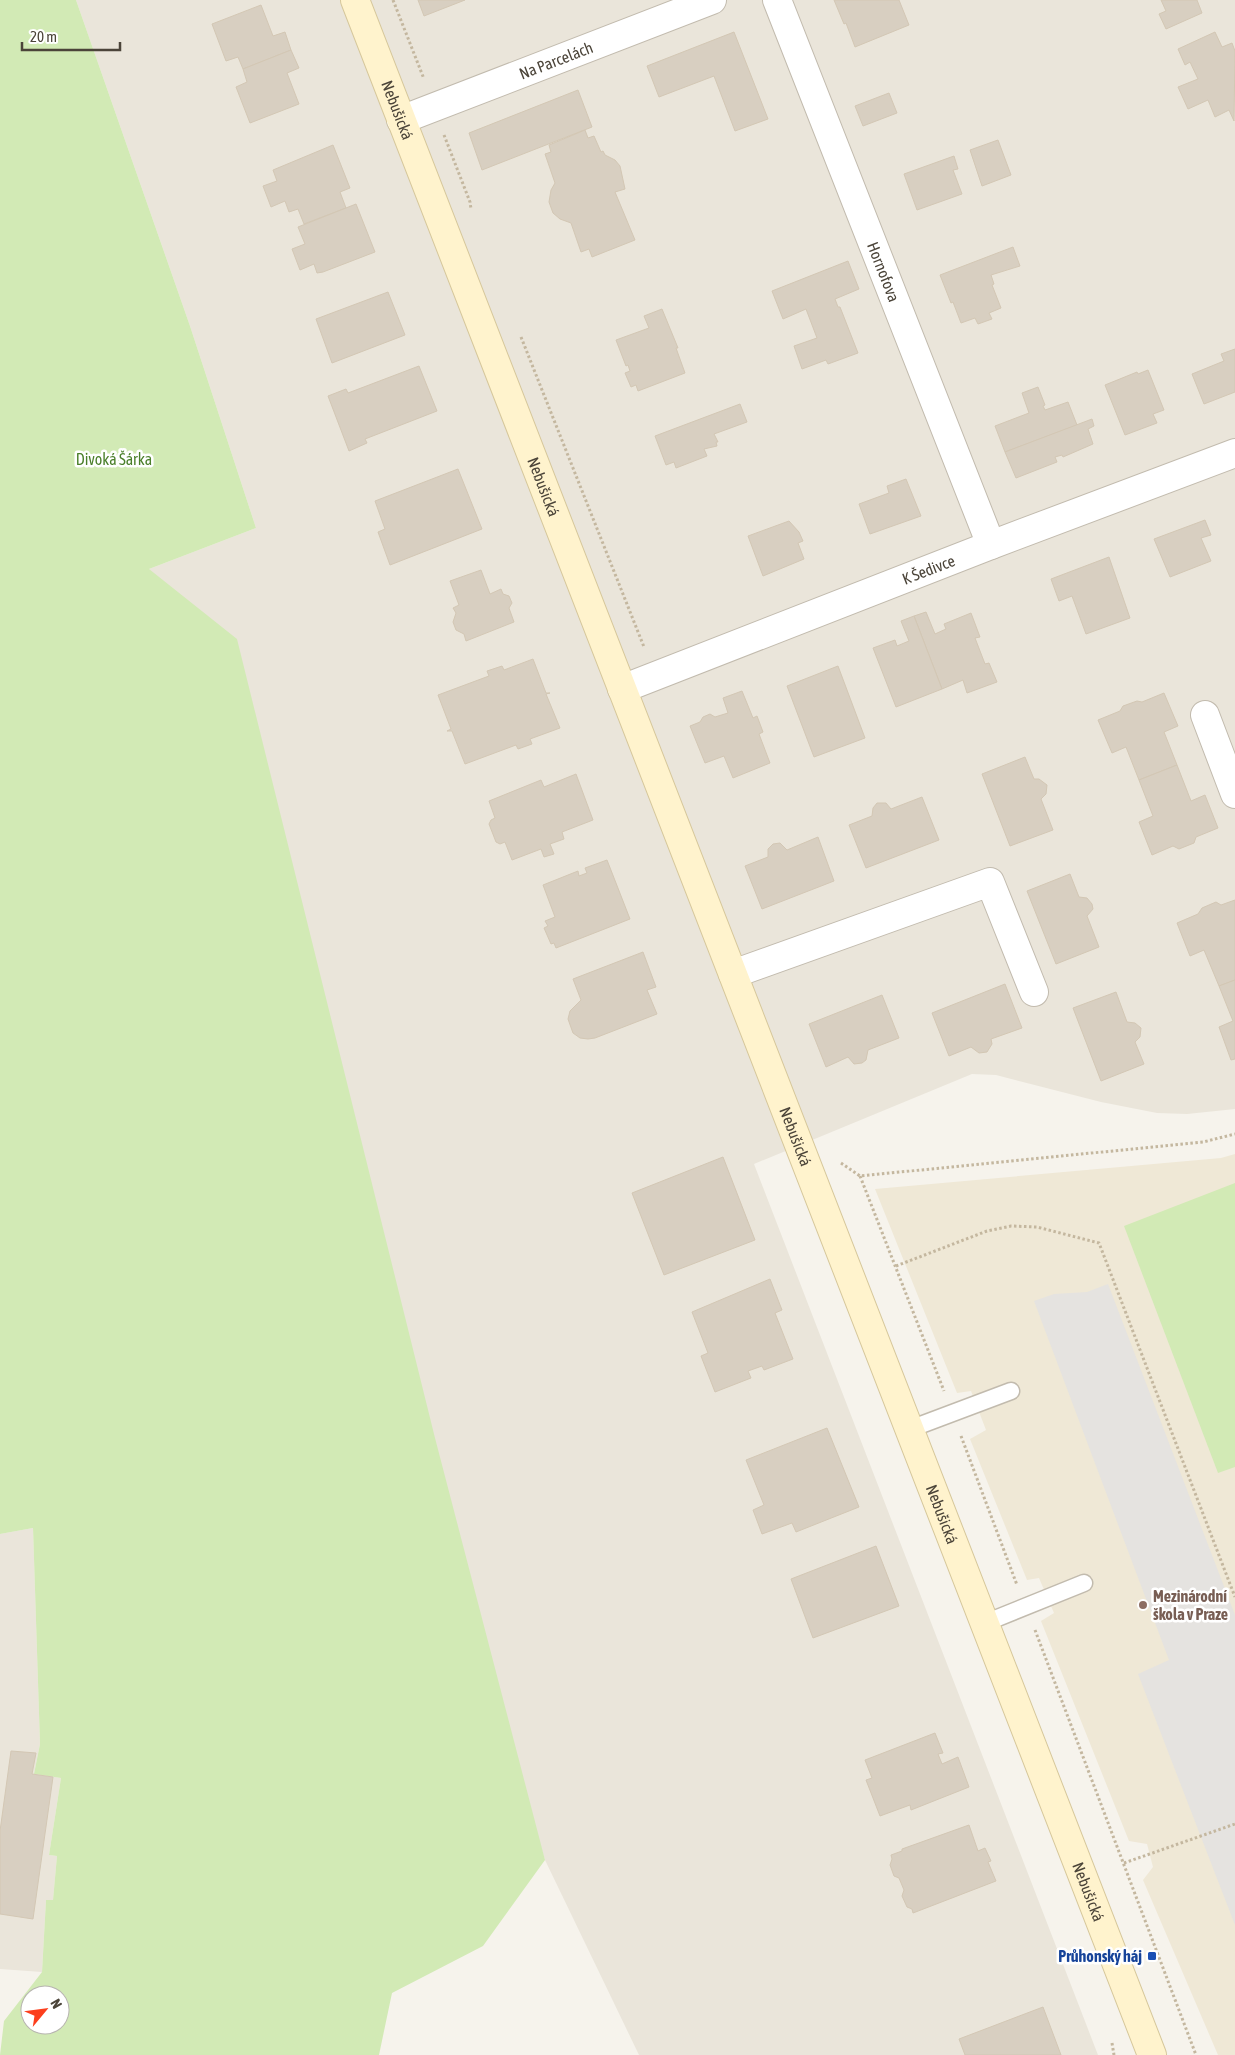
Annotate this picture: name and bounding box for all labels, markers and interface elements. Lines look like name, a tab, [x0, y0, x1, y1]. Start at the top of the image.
scale bar	[22, 20, 120, 52]
text: 20 m	[30, 28, 57, 45]
street label: Na Parcelách	[517, 38, 595, 83]
street label: Nebušická	[378, 78, 417, 142]
street label: Hornofova	[864, 239, 904, 304]
park label: Divoká Šárka	[76, 450, 152, 468]
street label: Nebušická	[524, 455, 563, 519]
street label: K Šedivce	[900, 551, 957, 588]
street label: Nebušická	[776, 1104, 815, 1169]
street label: Nebušická	[923, 1482, 962, 1546]
place label: Mezinárodní škola v Praze	[1153, 1587, 1228, 1623]
marker: Mezinárodní škola v Praze	[1137, 1599, 1149, 1611]
street label: Nebušická	[1069, 1860, 1108, 1924]
place label: Průhonský háj	[1058, 1947, 1142, 1965]
marker: Průhonský háj	[1146, 1950, 1158, 1962]
north arrow	[20, 1985, 70, 2035]
text: N	[47, 1996, 65, 2011]

